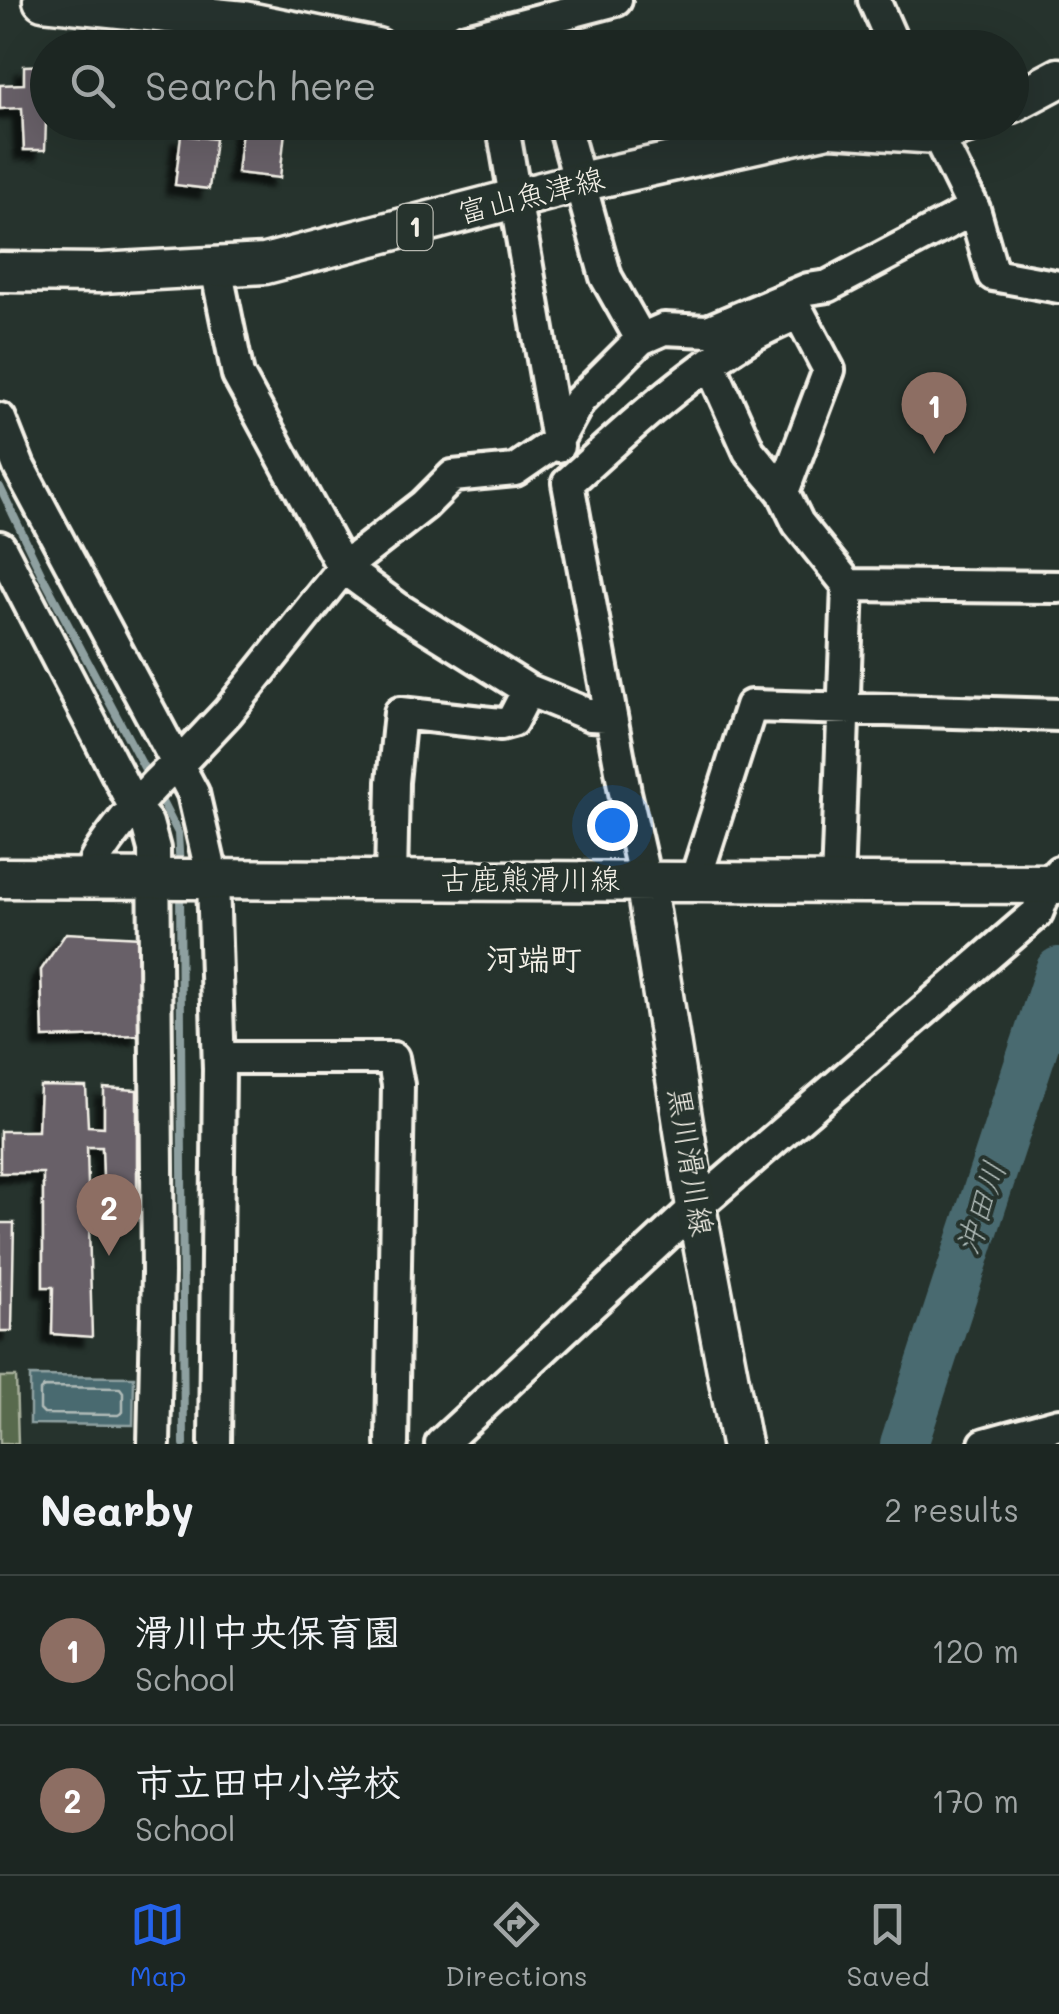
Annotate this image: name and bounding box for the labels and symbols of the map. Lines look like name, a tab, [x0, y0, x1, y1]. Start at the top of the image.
street label: 富山魚津線	[453, 157, 608, 232]
road number: 1	[398, 204, 432, 250]
pin: 1	[902, 372, 966, 454]
your location	[587, 800, 638, 851]
street label: 古鹿熊滑川線	[440, 858, 620, 898]
district label: 河端町	[486, 936, 582, 978]
street label: 黒川滑川線	[660, 1084, 723, 1239]
water label: 沖田川	[944, 1155, 1014, 1260]
pin: 2	[76, 1174, 142, 1256]

